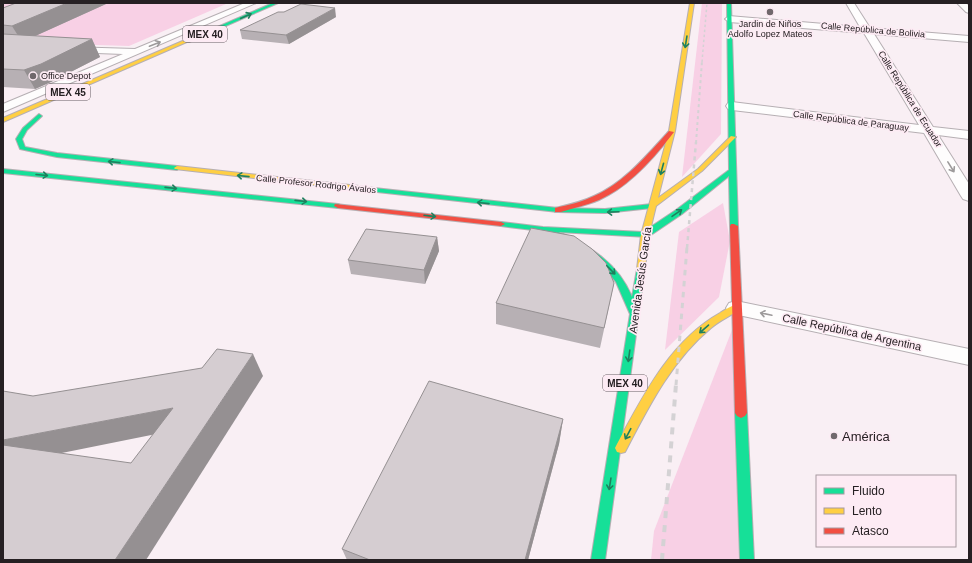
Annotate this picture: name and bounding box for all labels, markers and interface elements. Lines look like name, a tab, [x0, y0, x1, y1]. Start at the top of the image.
marker: Jardin de Niños Adolfo Lopez Mateos	[765, 7, 775, 17]
one-way arrow	[239, 12, 251, 20]
place label: Jardin de Niños Adolfo Lopez Mateos	[728, 19, 813, 39]
street label: Calle República de Bolivia	[820, 20, 926, 40]
road number: MEX 40	[183, 26, 227, 42]
one-way arrow	[682, 35, 690, 48]
one-way arrow	[149, 39, 161, 47]
street label: Calle República de Ecuador	[876, 49, 944, 149]
marker: Office Depot	[28, 71, 38, 81]
place label: Office Depot	[41, 71, 91, 81]
road number: MEX 45	[46, 84, 90, 100]
street label: Calle República de Paraguay	[793, 109, 910, 133]
one-way arrow	[108, 158, 121, 166]
one-way arrow	[948, 161, 956, 173]
one-way arrow	[658, 162, 665, 175]
one-way arrow	[35, 171, 48, 179]
one-way arrow	[237, 173, 250, 180]
street label: Calle Profesor Rodrigo Ávalos	[256, 173, 377, 195]
one-way arrow	[164, 184, 177, 192]
one-way arrow	[294, 197, 307, 205]
one-way arrow	[477, 199, 490, 207]
one-way arrow	[607, 208, 620, 215]
one-way arrow	[671, 209, 682, 217]
one-way arrow	[423, 212, 436, 220]
street label: Avenida Jesús García	[627, 225, 654, 334]
one-way arrow	[607, 265, 616, 275]
one-way arrow	[760, 310, 773, 318]
street label: Calle República de Argentina	[781, 311, 923, 353]
one-way arrow	[698, 325, 709, 334]
one-way arrow	[625, 349, 633, 362]
road number: MEX 40	[603, 375, 647, 391]
one-way arrow	[624, 428, 631, 440]
place label: América	[842, 429, 890, 444]
marker: América	[829, 431, 839, 441]
legend	[816, 475, 956, 547]
one-way arrow	[606, 477, 614, 490]
text: Fluido	[852, 484, 885, 498]
text: Lento	[852, 504, 882, 518]
text: Atasco	[852, 524, 889, 538]

